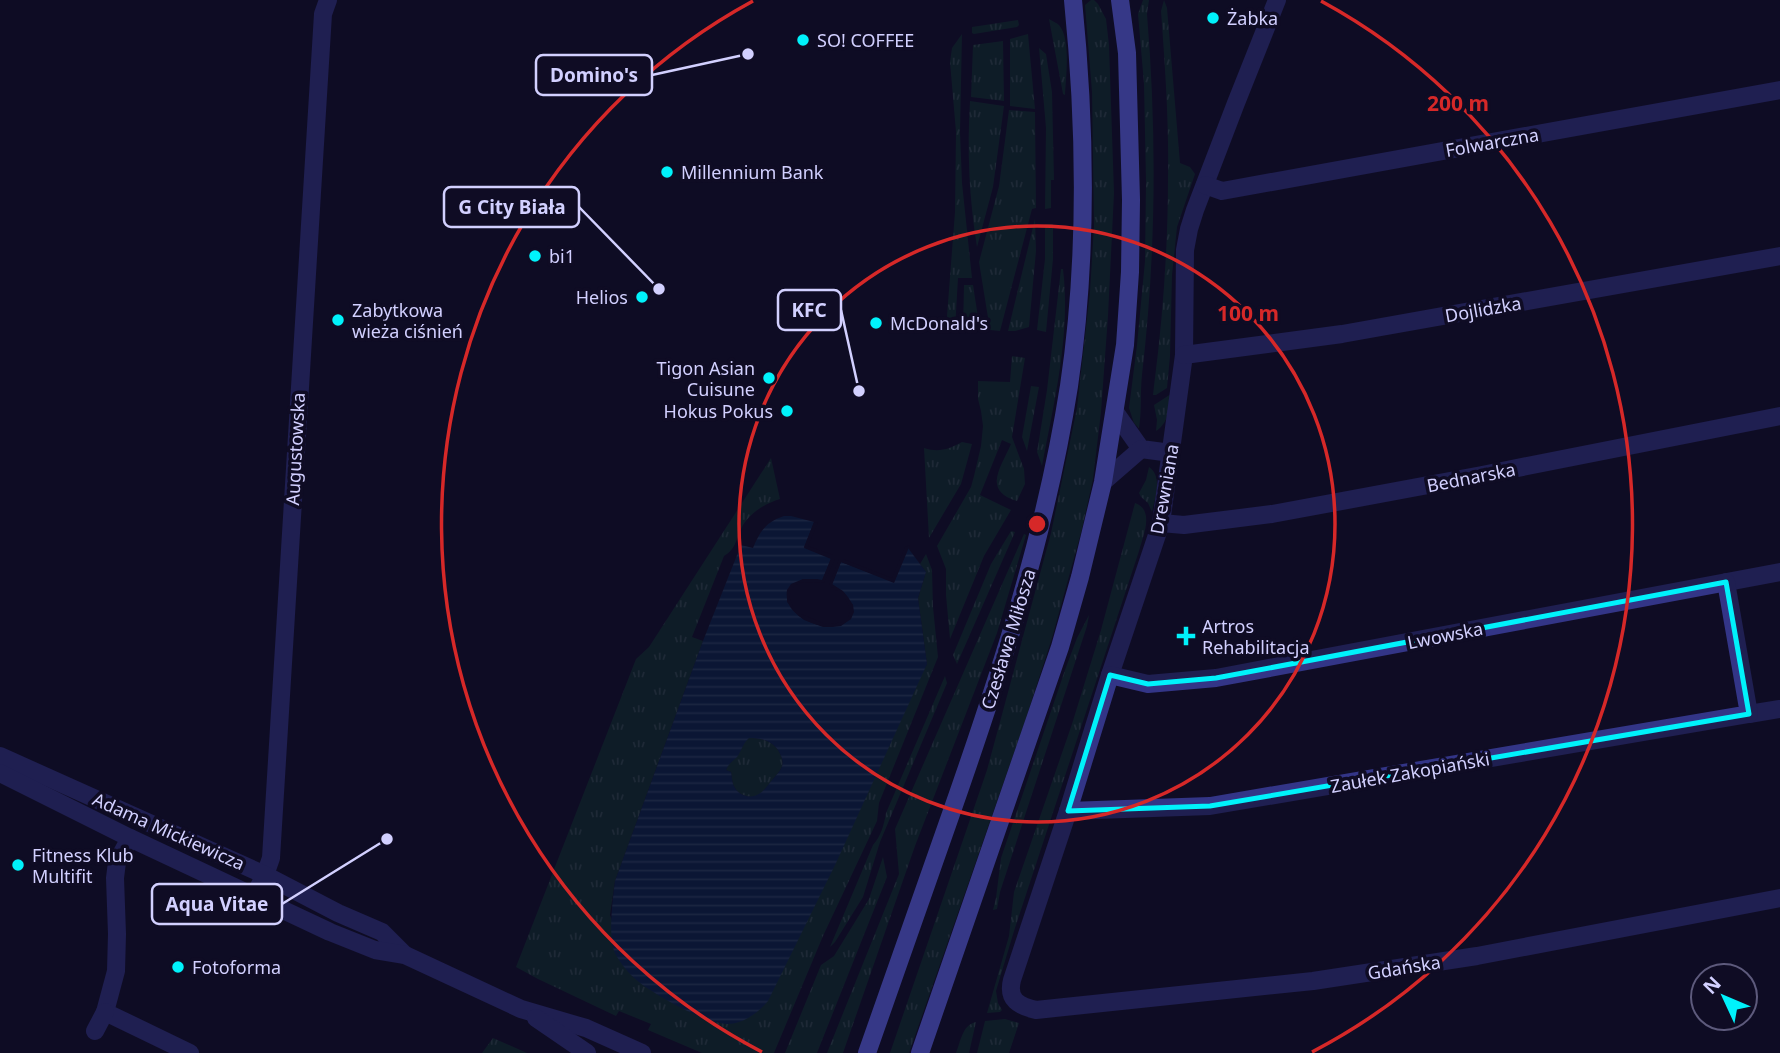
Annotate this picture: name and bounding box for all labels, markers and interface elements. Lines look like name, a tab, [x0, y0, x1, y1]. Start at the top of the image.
place label: Żabka	[1227, 6, 1278, 30]
marker: Żabka	[1205, 10, 1221, 26]
place label: SO! COFFEE	[817, 28, 914, 52]
marker: SO! COFFEE	[795, 32, 811, 48]
callout: Domino's	[536, 55, 652, 95]
text: Domino's	[550, 62, 638, 88]
text: 200 m	[1427, 89, 1489, 117]
street label: Folwarczna	[1443, 122, 1541, 162]
place label: Millennium Bank	[681, 160, 824, 184]
marker: Millennium Bank	[659, 164, 675, 180]
callout: G City Biała	[444, 187, 579, 227]
text: G City Biała	[458, 194, 566, 220]
place label: bi1	[549, 244, 575, 268]
marker: bi1	[527, 248, 543, 264]
place label: Helios	[576, 285, 628, 309]
marker: Helios	[634, 289, 650, 305]
callout: KFC	[778, 290, 841, 330]
street label: Dojlidzka	[1443, 290, 1523, 328]
text: KFC	[791, 297, 827, 323]
place label: Zabytkowa wieża ciśnień	[352, 298, 463, 343]
text: 100 m	[1217, 299, 1279, 327]
place label: McDonald's	[890, 311, 988, 335]
marker: Zabytkowa wieża ciśnień	[330, 312, 346, 328]
marker: McDonald's	[868, 315, 884, 331]
place label: Tigon Asian Cuisune	[657, 356, 755, 401]
marker: Tigon Asian Cuisune	[761, 370, 777, 386]
street label: Augustowska	[280, 392, 310, 506]
place label: Hokus Pokus	[664, 399, 773, 423]
marker: Hokus Pokus	[779, 403, 795, 419]
street label: Drewniana	[1144, 442, 1184, 536]
street label: Bednarska	[1425, 457, 1517, 497]
centre of rings	[1025, 512, 1049, 536]
street label: Czesława Miłosza	[975, 566, 1041, 712]
place label: Artros Rehabilitacja	[1202, 614, 1310, 659]
street label: Lwowska	[1405, 616, 1485, 654]
marker: Artros Rehabilitacja	[1176, 626, 1196, 646]
street label: Zaułek Zakopiański	[1328, 746, 1492, 798]
street label: Adama Mickiewicza	[89, 787, 249, 875]
place label: Fitness Klub Multifit	[32, 843, 134, 888]
marker: Fitness Klub Multifit	[10, 857, 26, 873]
callout: Aqua Vitae	[152, 884, 282, 924]
text: Aqua Vitae	[166, 891, 268, 917]
street label: Gdańska	[1366, 949, 1442, 985]
place label: Fotoforma	[192, 955, 281, 979]
marker: Fotoforma	[170, 959, 186, 975]
north arrow	[1689, 962, 1759, 1032]
text: N	[1697, 971, 1726, 1000]

